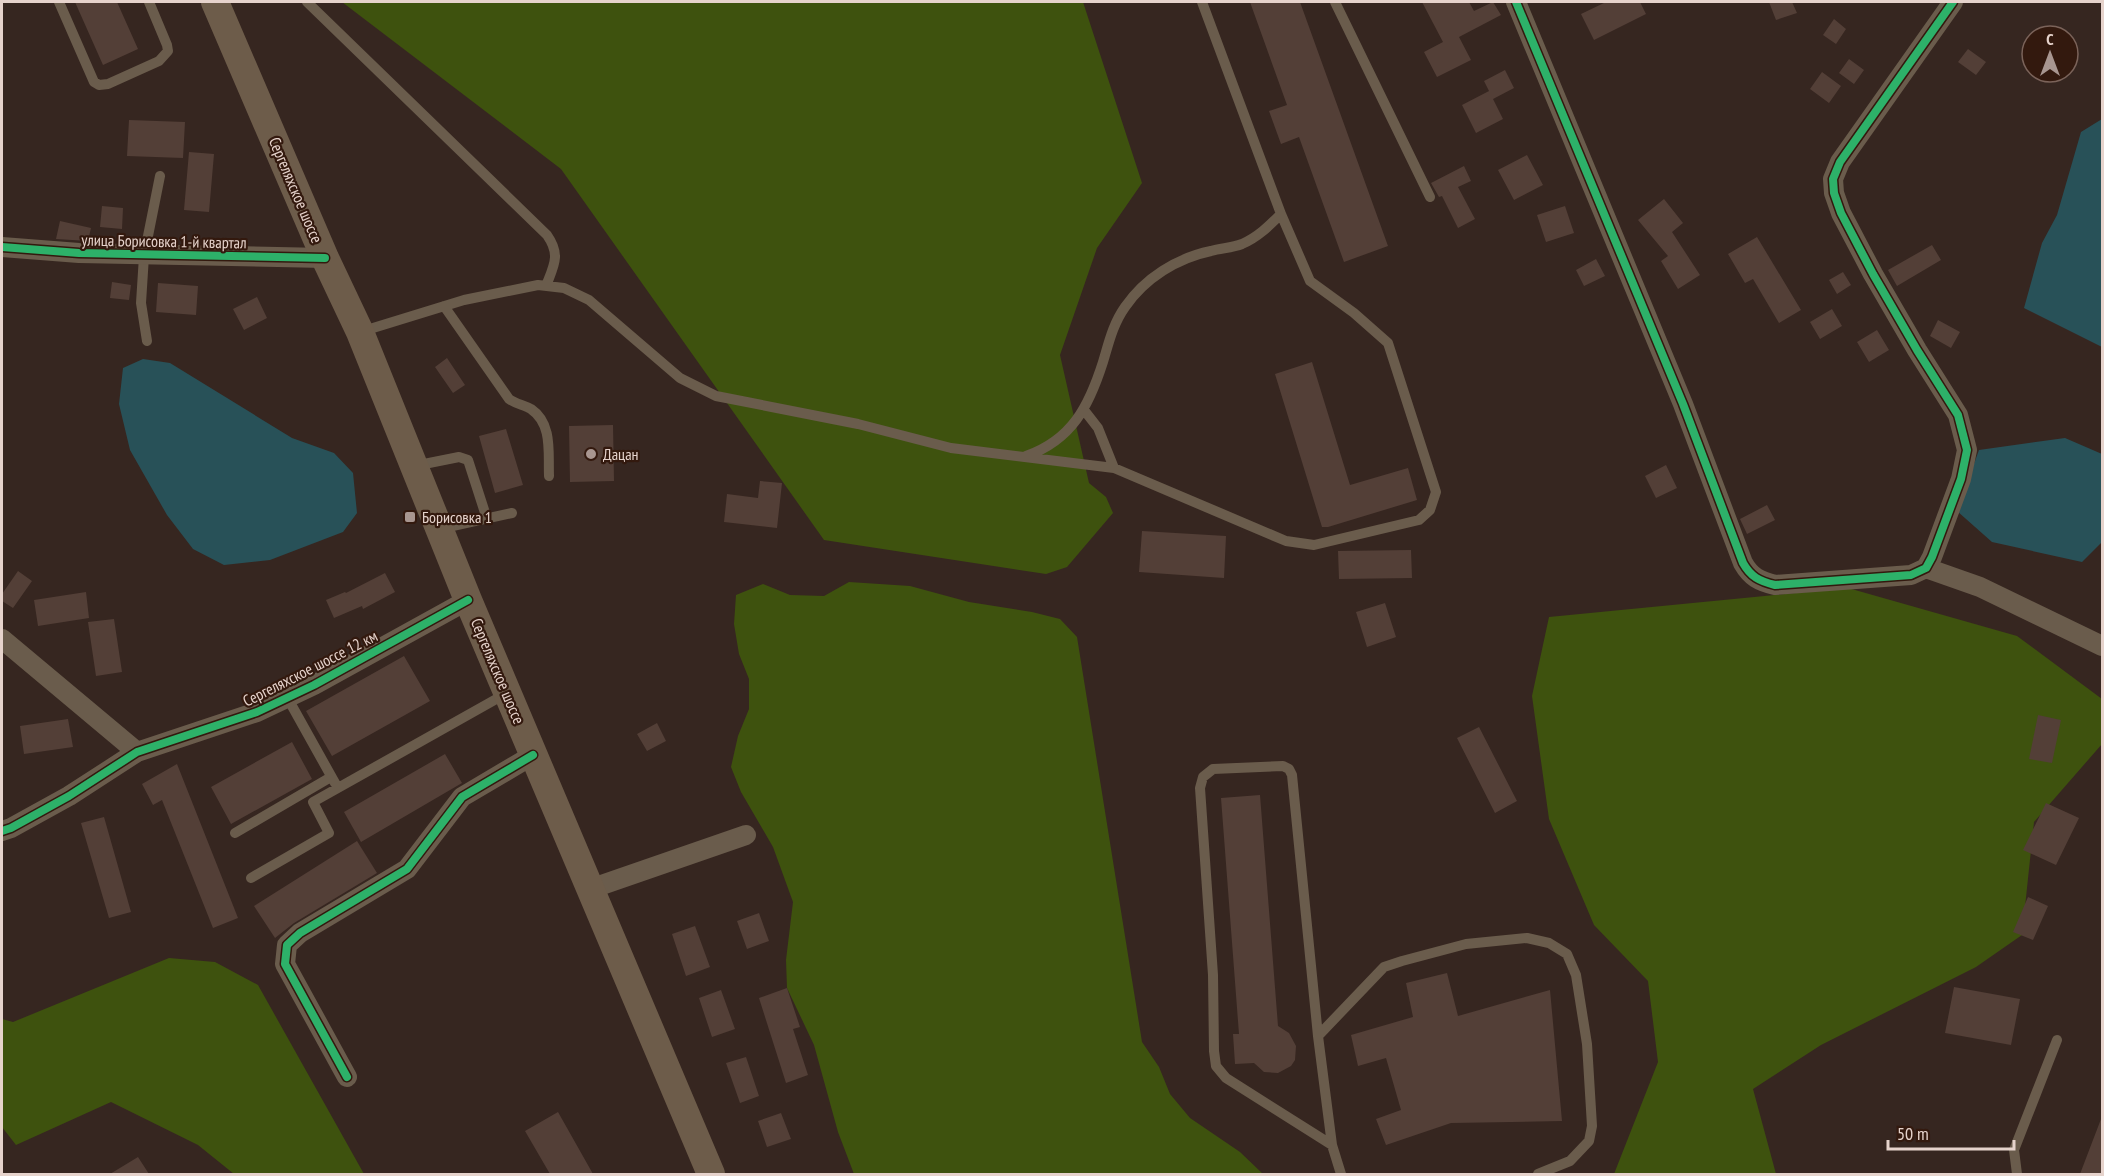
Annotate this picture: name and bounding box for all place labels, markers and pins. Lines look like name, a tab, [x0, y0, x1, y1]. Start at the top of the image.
place label: Дацан	[603, 444, 639, 464]
marker: Дацан	[584, 447, 598, 461]
place label: Борисовка 1	[422, 507, 492, 527]
marker: Борисовка 1	[403, 510, 417, 524]

